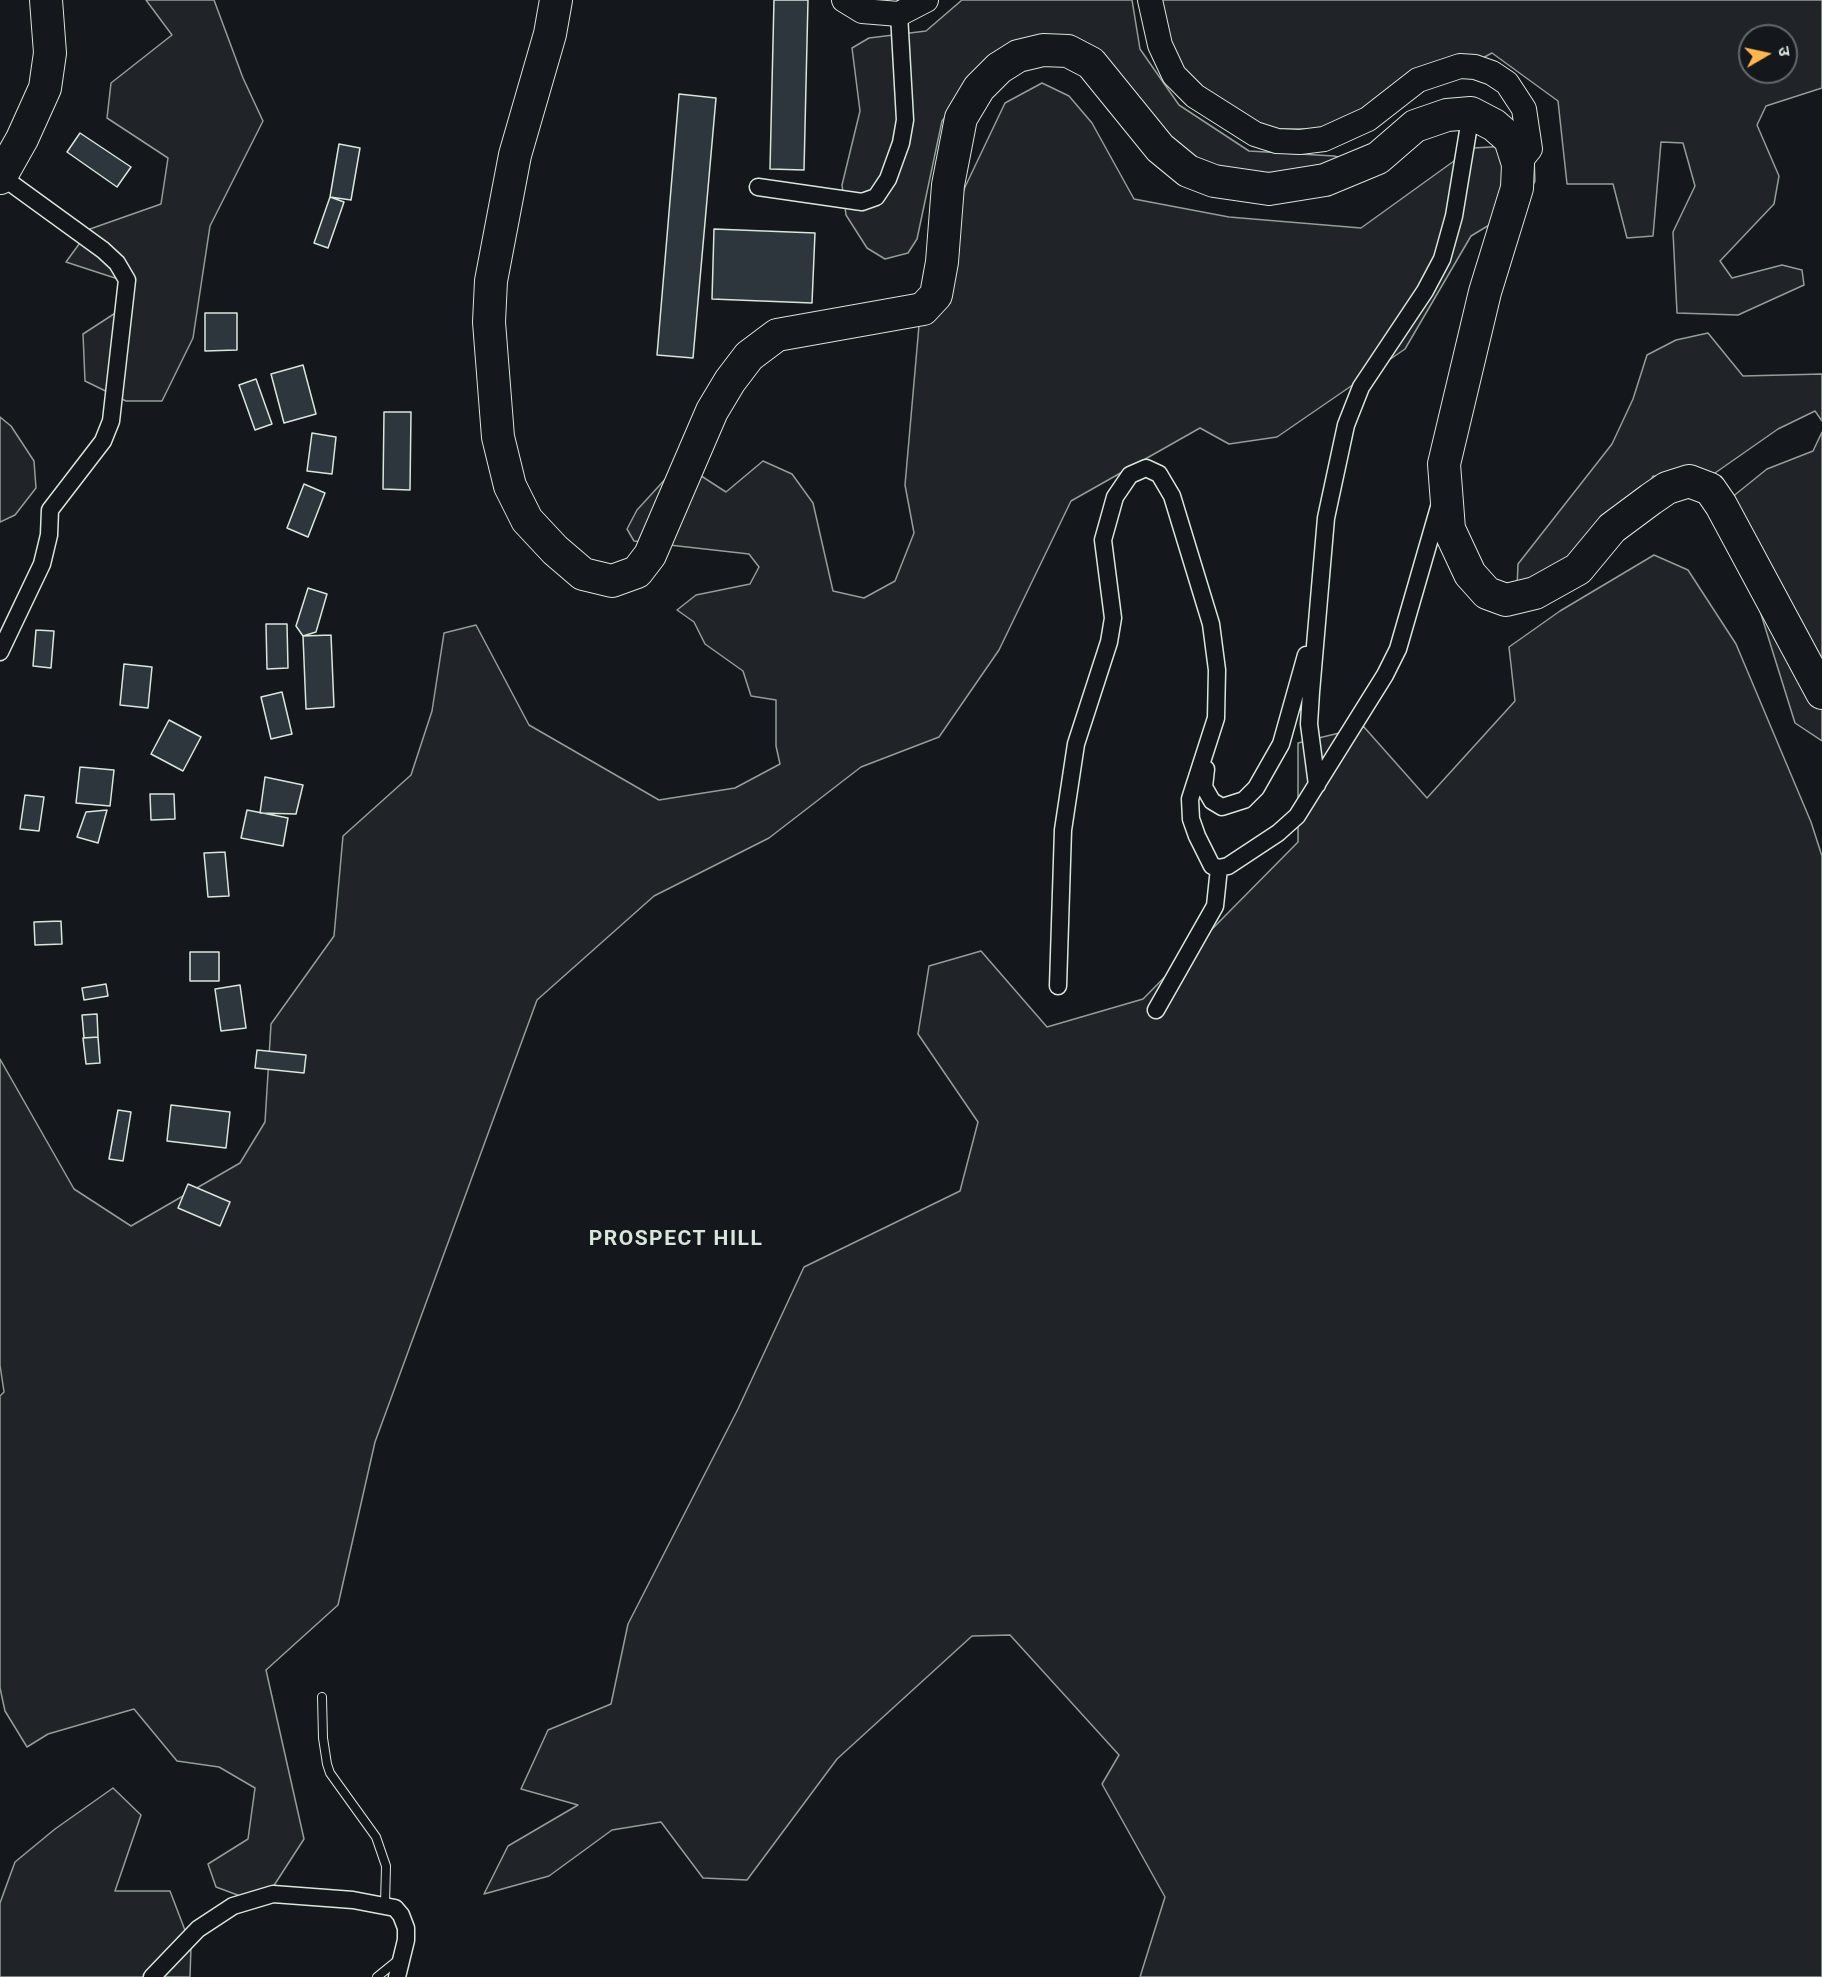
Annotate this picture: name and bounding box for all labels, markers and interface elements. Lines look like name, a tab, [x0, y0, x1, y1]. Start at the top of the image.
north arrow	[1738, 24, 1798, 84]
text: उ	[1774, 45, 1794, 58]
district label: PROSPECT HILL	[589, 1227, 763, 1253]

